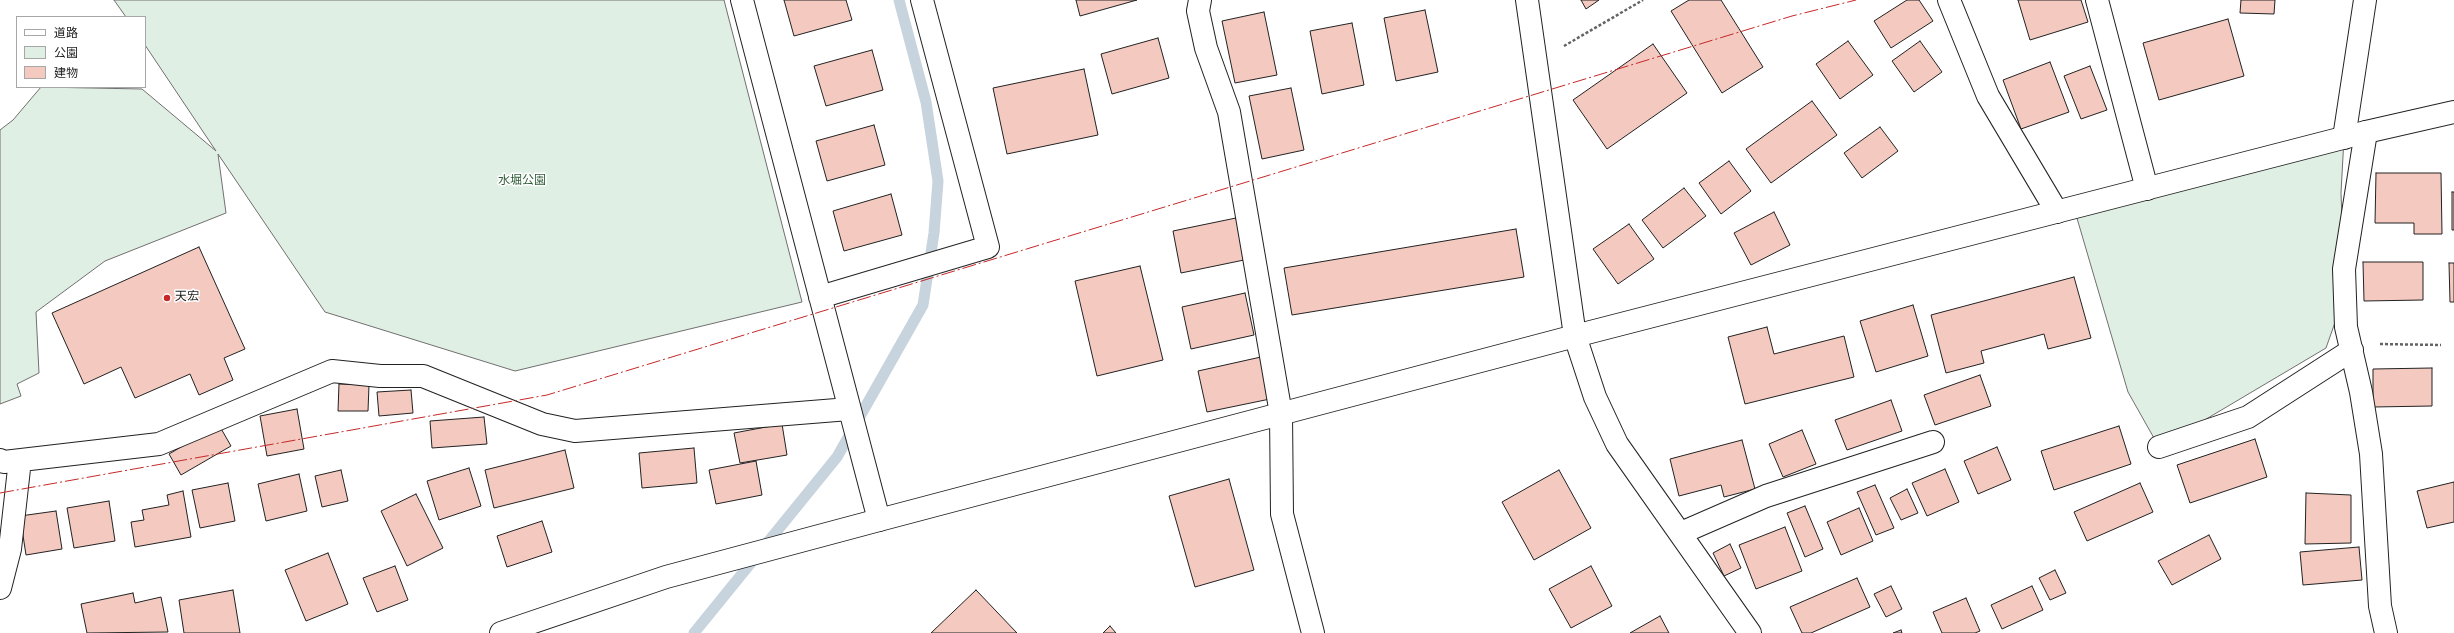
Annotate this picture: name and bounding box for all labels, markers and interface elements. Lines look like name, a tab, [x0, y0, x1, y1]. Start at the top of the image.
legend	[16, 16, 146, 88]
text: 道路	[54, 26, 78, 42]
text: 公園	[54, 46, 78, 62]
text: 建物	[54, 66, 78, 82]
park label: 水堀公園	[498, 175, 546, 189]
place label: 天宏	[175, 291, 199, 305]
marker: 天宏	[162, 293, 172, 303]

